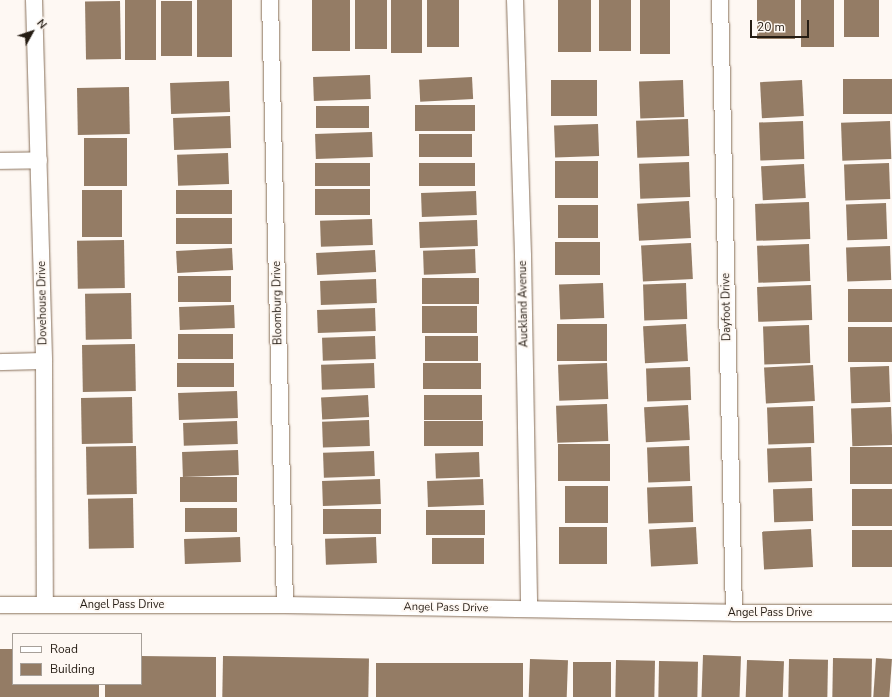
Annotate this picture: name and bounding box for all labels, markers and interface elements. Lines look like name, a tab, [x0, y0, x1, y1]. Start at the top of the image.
north arrow	[12, 12, 52, 52]
scale bar	[752, 12, 811, 38]
text: N	[33, 16, 50, 32]
text: 20 m	[757, 19, 785, 35]
street label: Auckland Avenue	[517, 260, 531, 348]
street label: Dovehouse Drive	[36, 261, 50, 345]
street label: Bloomburg Drive	[271, 261, 285, 345]
street label: Dayfoot Drive	[720, 273, 734, 341]
street label: Angel Pass Drive	[80, 598, 164, 612]
street label: Angel Pass Drive	[404, 601, 488, 615]
street label: Angel Pass Drive	[728, 606, 812, 620]
legend	[12, 633, 142, 685]
text: Road	[50, 641, 78, 657]
text: Building	[50, 661, 95, 677]

